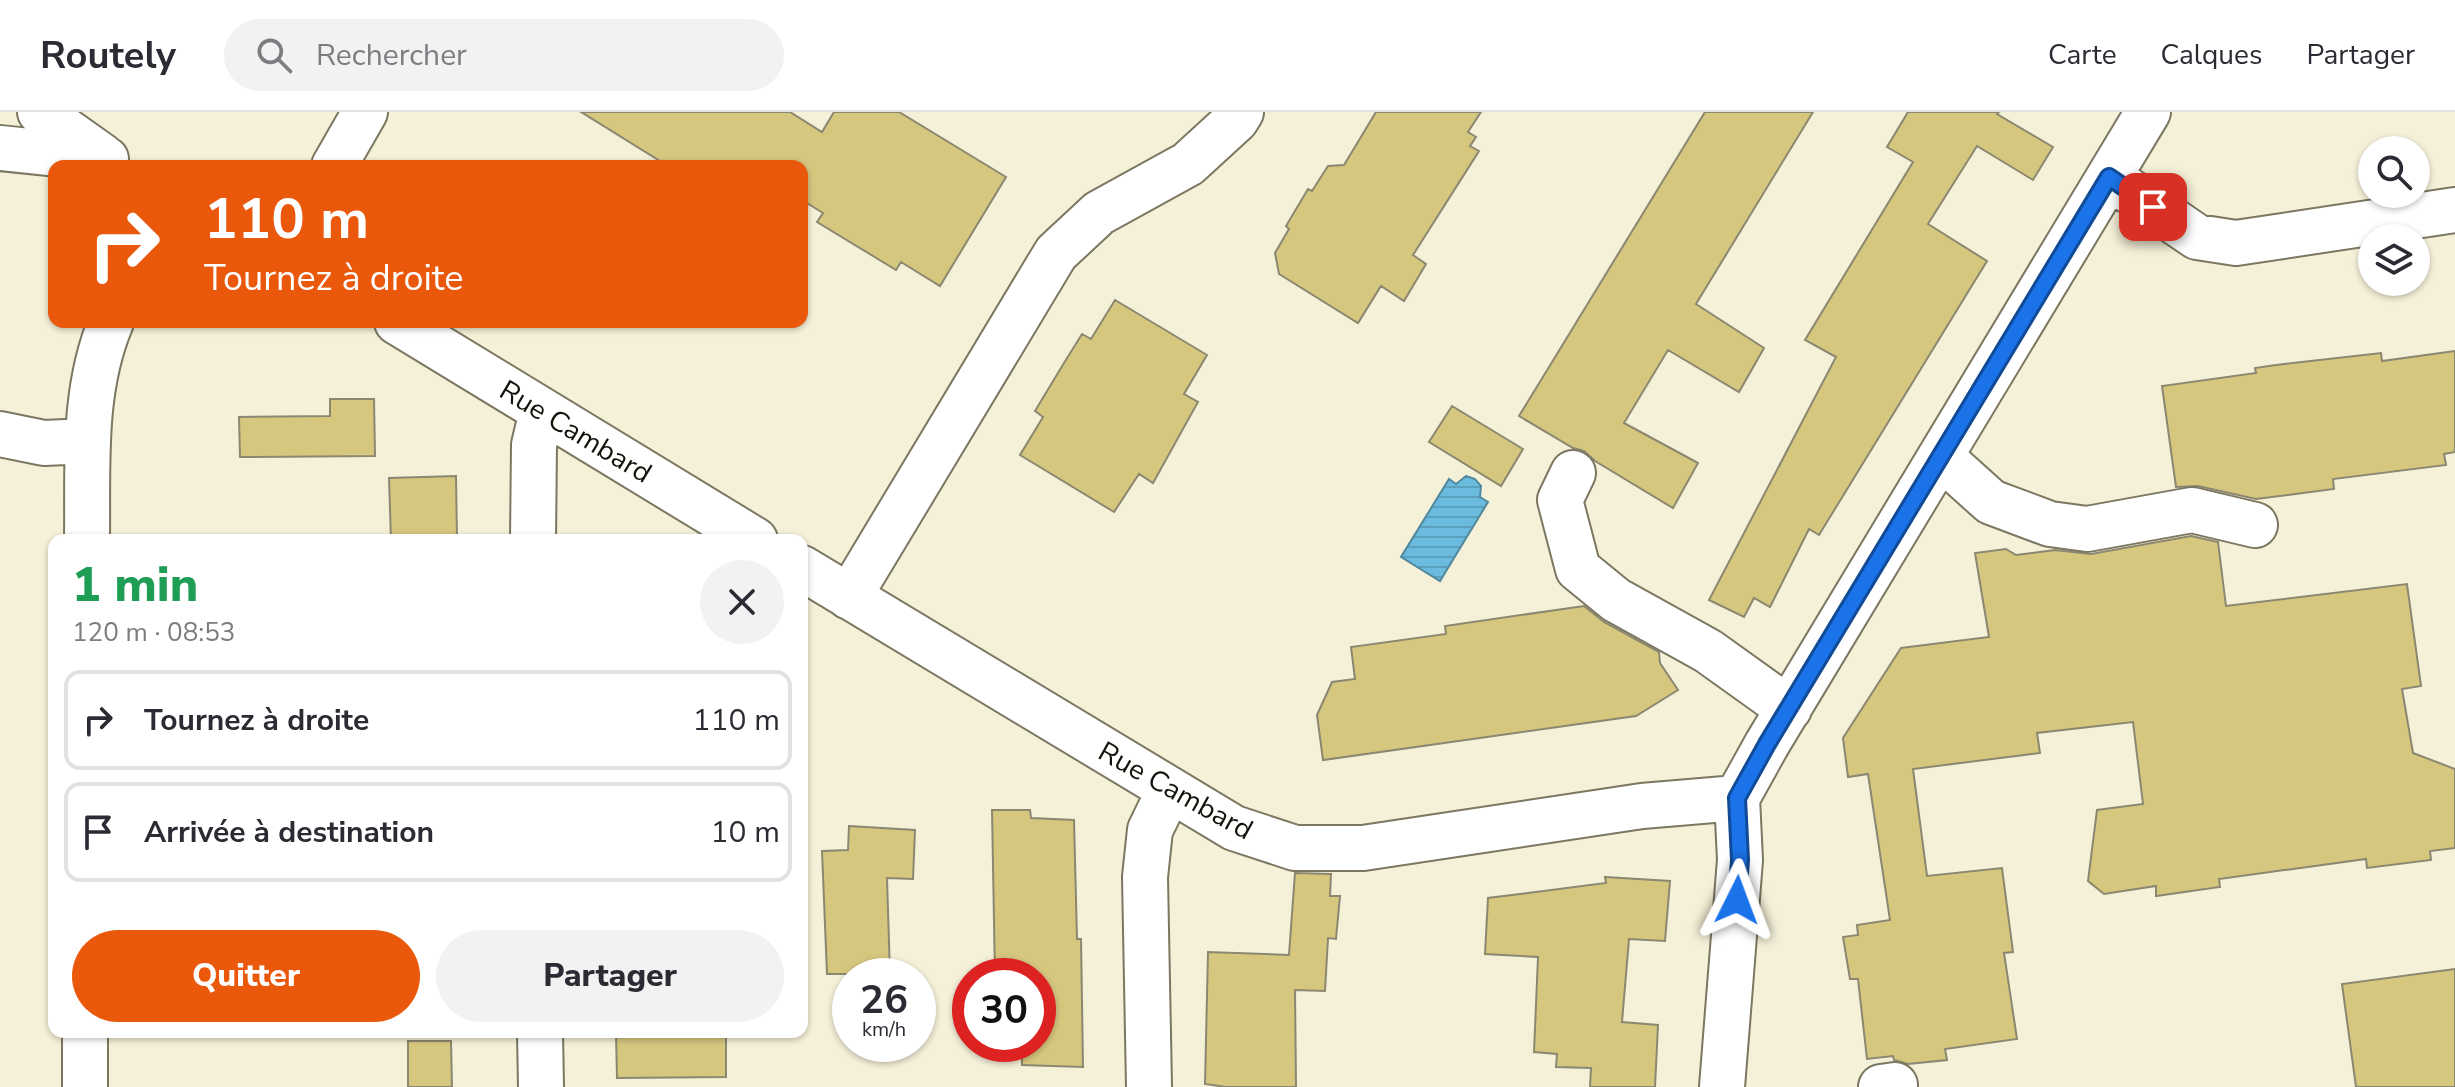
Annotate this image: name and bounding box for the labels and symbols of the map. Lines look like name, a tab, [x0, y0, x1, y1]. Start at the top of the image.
pin	[2119, 173, 2187, 241]
street label: Rue Cambard	[492, 372, 659, 492]
street label: Rue Cambard	[1091, 733, 1260, 849]
position arrow	[1695, 858, 1779, 942]
speed limit sign: 30	[952, 958, 1056, 1062]

